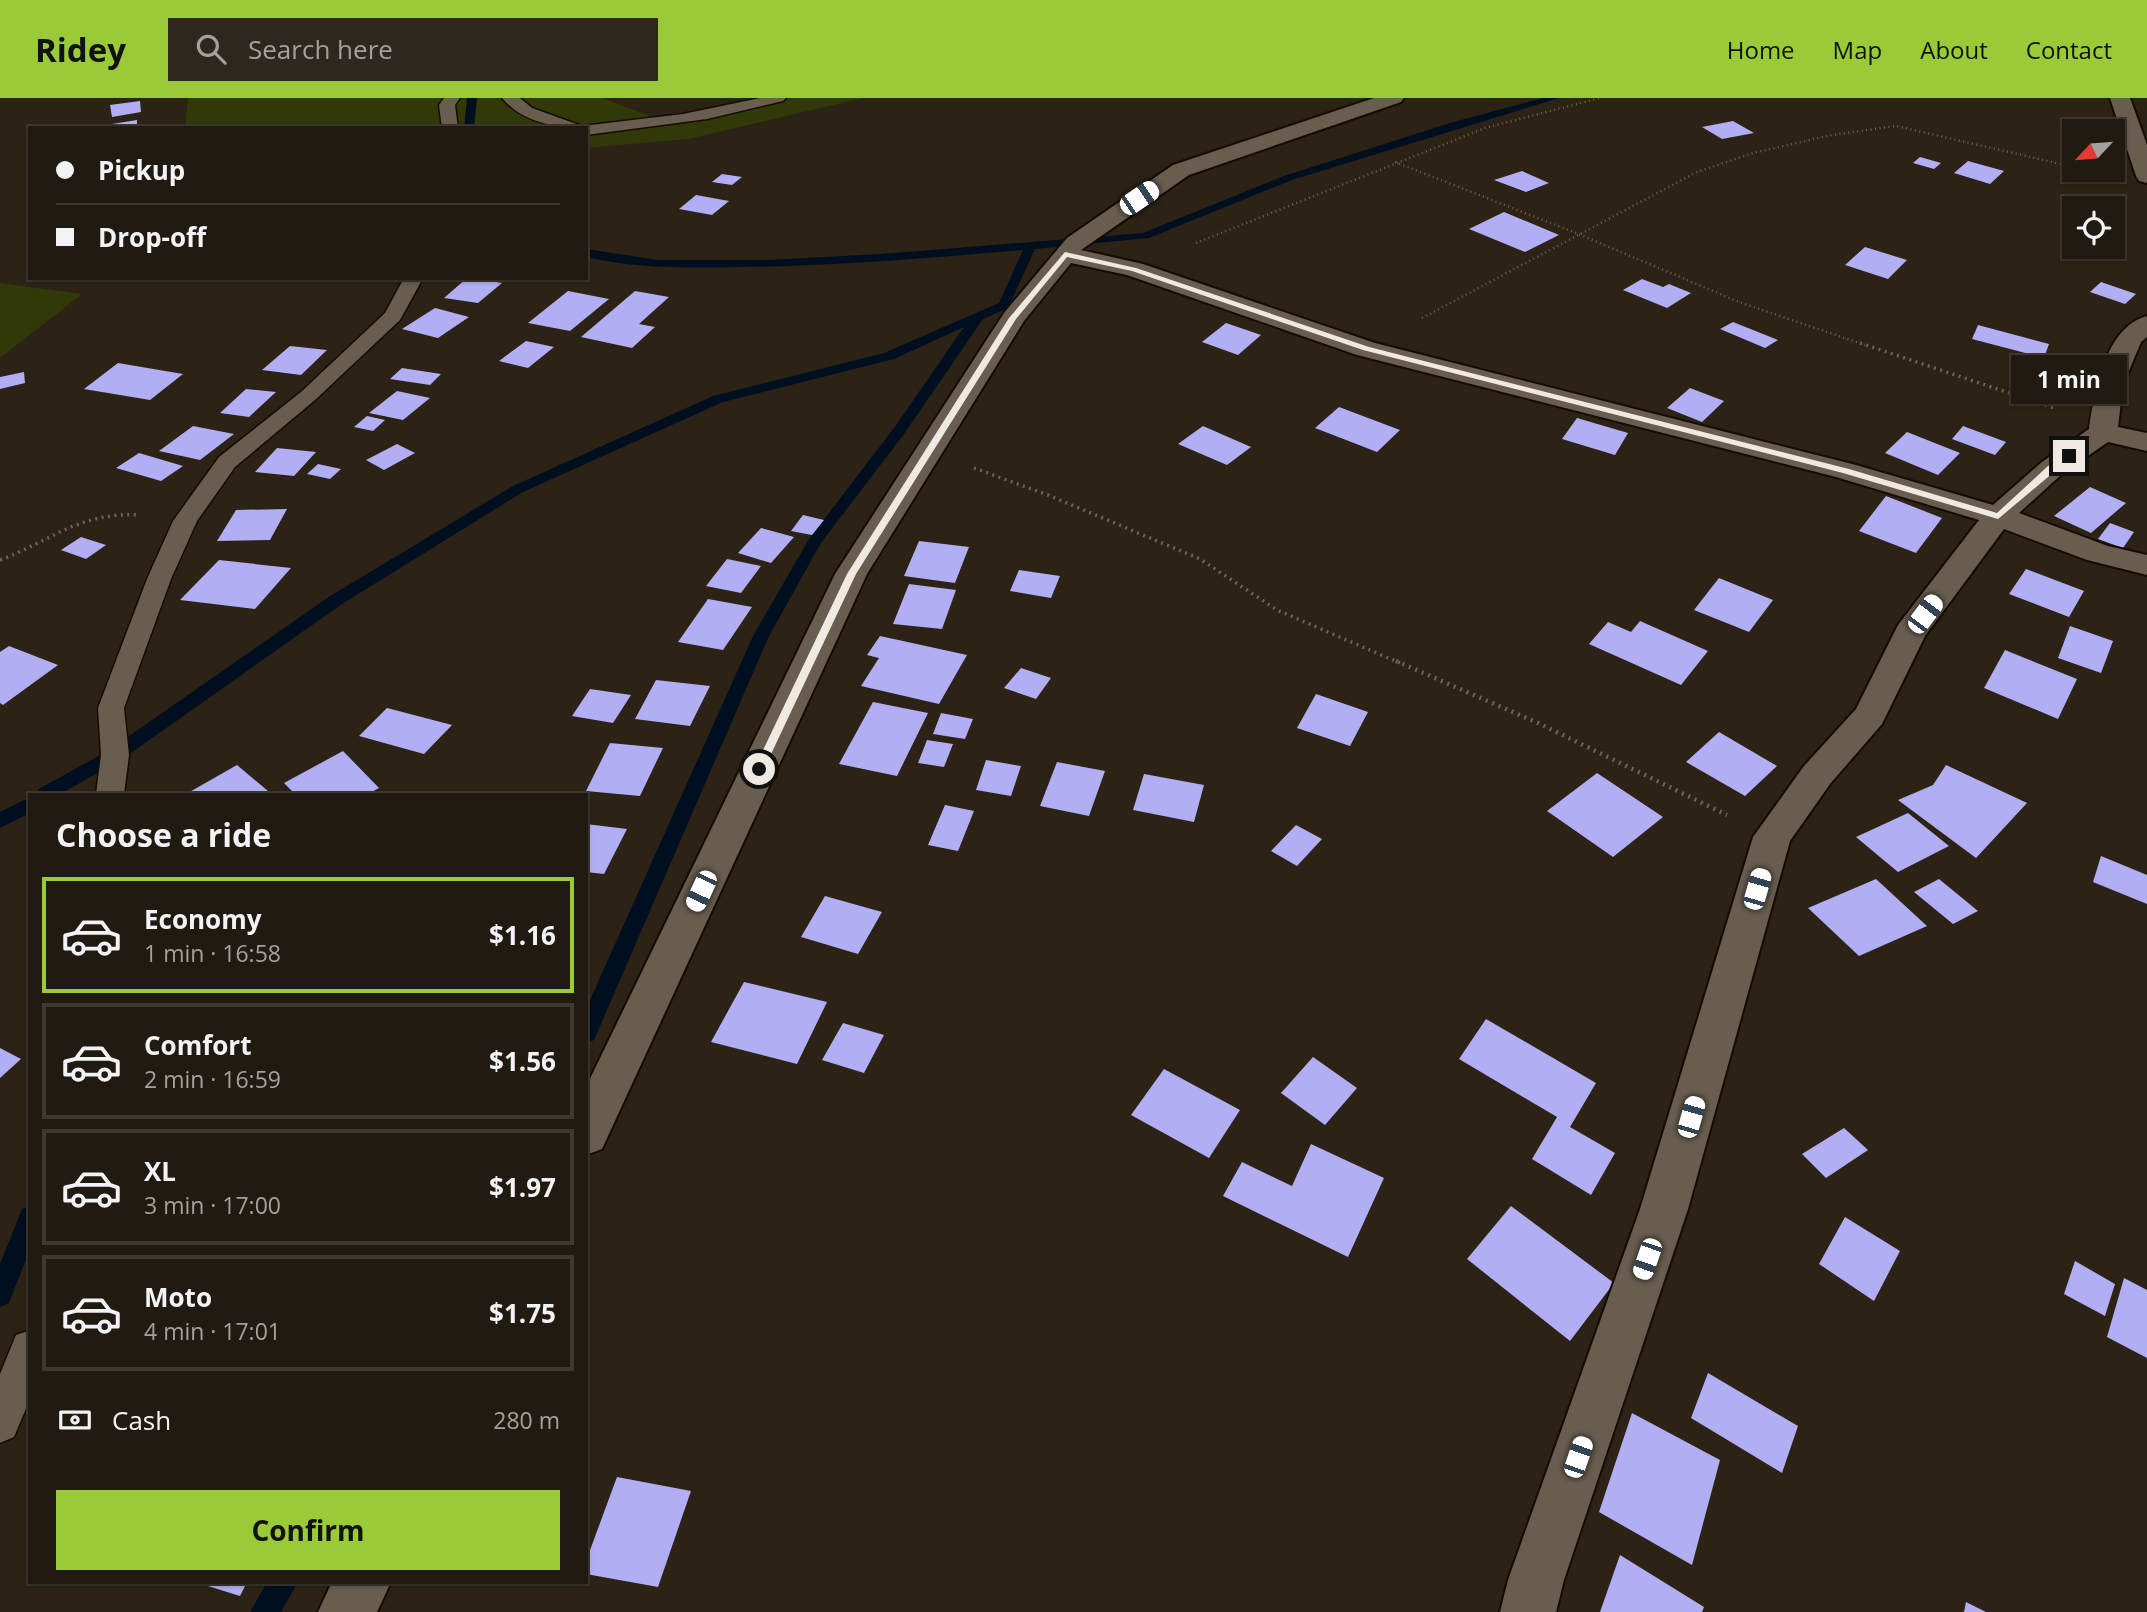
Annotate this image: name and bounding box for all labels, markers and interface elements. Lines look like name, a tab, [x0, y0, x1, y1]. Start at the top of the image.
search box	[168, 18, 658, 81]
text: Ridey	[35, 27, 126, 72]
icon: search	[192, 30, 230, 68]
text: Search here	[248, 31, 393, 67]
text: Home	[1727, 33, 1795, 66]
text: Map	[1833, 33, 1882, 66]
text: About	[1920, 33, 1988, 66]
text: Contact	[2026, 33, 2112, 66]
north arrow	[2062, 119, 2124, 182]
map controls	[2062, 119, 2125, 259]
text: Pickup	[98, 152, 185, 188]
car	[1116, 178, 1163, 218]
button: locate	[2062, 196, 2125, 259]
text: Drop-off	[98, 219, 206, 255]
callout: 1 min	[2011, 354, 2127, 404]
text: 1 min	[2037, 363, 2101, 395]
route end	[2053, 440, 2085, 472]
car	[1904, 591, 1947, 637]
route start	[743, 753, 775, 785]
text: Choose a ride	[56, 813, 271, 856]
car	[1742, 866, 1773, 912]
car	[683, 868, 720, 914]
text: Economy	[144, 901, 262, 937]
icon: car	[60, 904, 123, 967]
text: $1.16	[489, 917, 556, 953]
text: 1 min · 16:58	[144, 937, 281, 969]
text: Comfort	[144, 1027, 251, 1063]
icon: car	[60, 1030, 123, 1093]
text: $1.56	[489, 1043, 556, 1079]
text: 2 min · 16:59	[144, 1063, 281, 1095]
car	[1676, 1094, 1707, 1140]
text: XL	[144, 1153, 176, 1189]
icon: car	[60, 1156, 123, 1219]
text: $1.97	[489, 1169, 556, 1205]
text: 3 min · 17:00	[144, 1189, 281, 1221]
car	[1631, 1236, 1664, 1282]
text: Moto	[144, 1279, 212, 1315]
icon: car	[60, 1282, 123, 1345]
text: $1.75	[489, 1295, 556, 1331]
text: 4 min · 17:01	[144, 1315, 281, 1347]
icon: cash	[56, 1401, 94, 1439]
text: Cash	[112, 1402, 171, 1438]
text: 280 m	[493, 1404, 560, 1436]
car	[1562, 1434, 1595, 1480]
button: Confirm	[56, 1490, 560, 1570]

